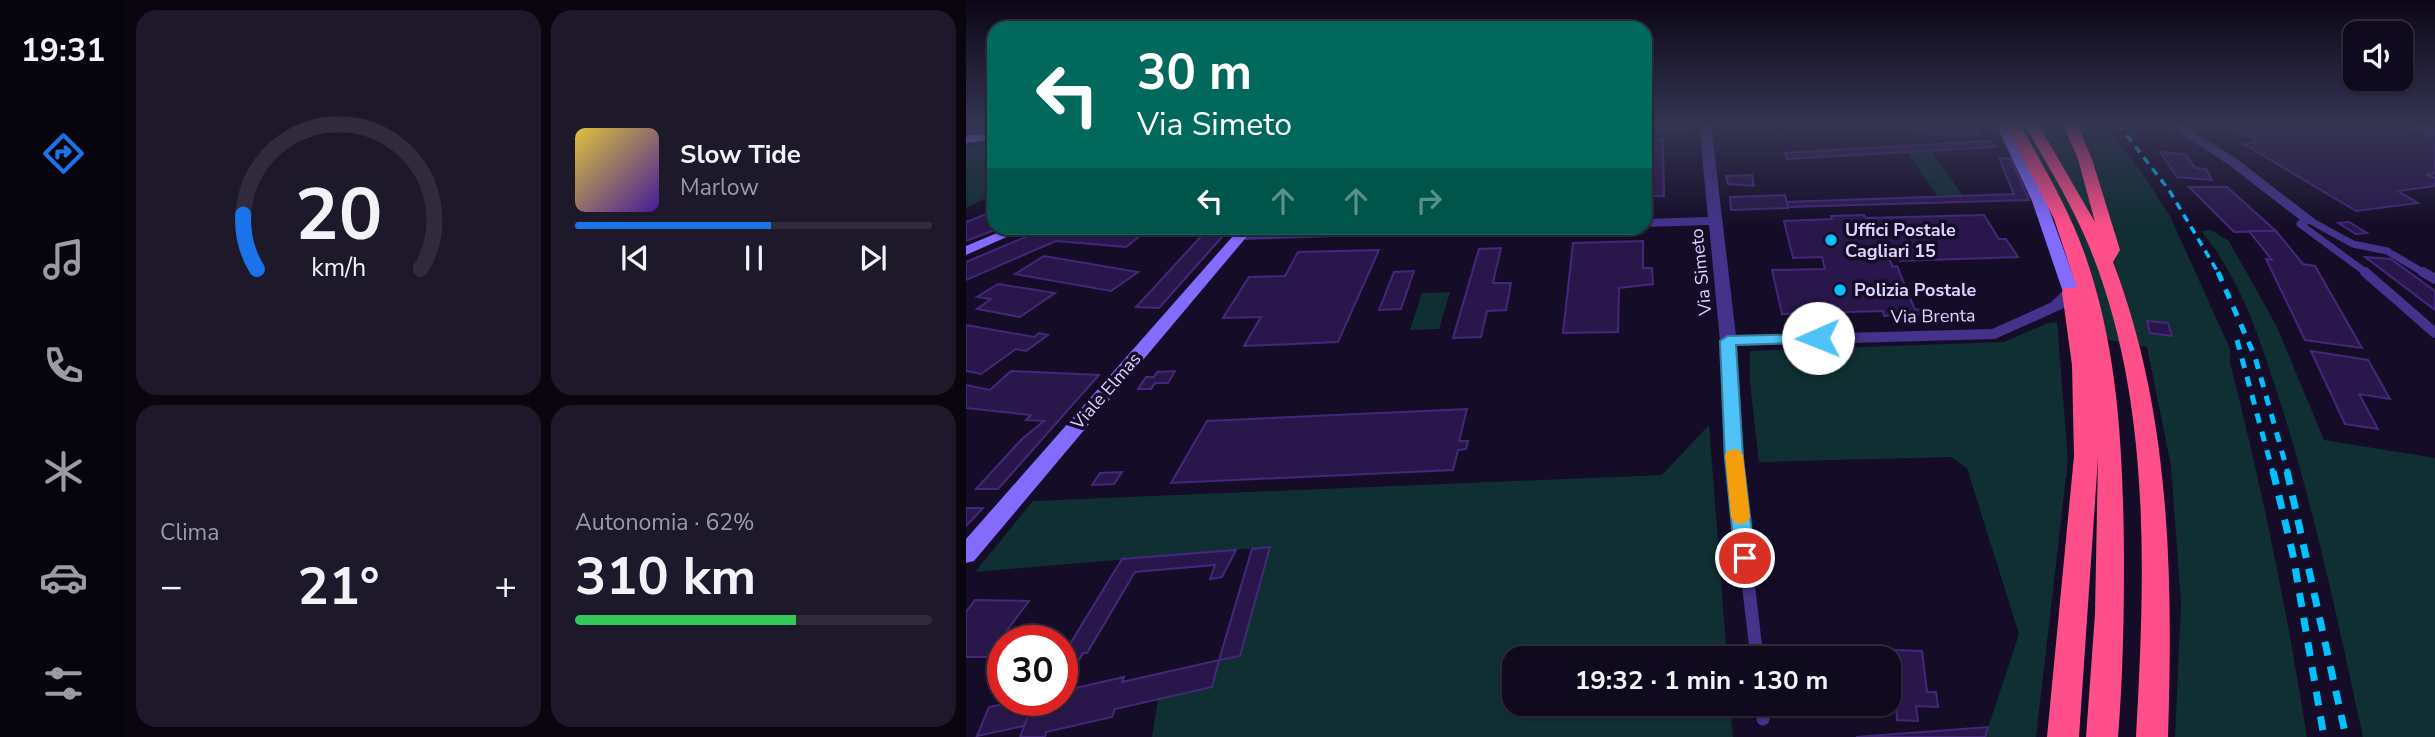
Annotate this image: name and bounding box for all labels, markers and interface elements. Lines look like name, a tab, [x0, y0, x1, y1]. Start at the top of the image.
map controls	[2343, 21, 2413, 91]
button: sound	[2343, 21, 2413, 91]
text: 19:31	[21, 29, 105, 72]
text: 30 m	[1137, 39, 1252, 106]
icon: left	[1022, 49, 1113, 140]
text: Via Simeto	[1137, 103, 1292, 146]
icon: directions	[39, 129, 88, 178]
text: Slow Tide	[680, 137, 801, 172]
text: 20	[295, 165, 382, 265]
text: Marlow	[680, 172, 759, 203]
icon: left	[1191, 182, 1229, 220]
icon: ahead	[1264, 182, 1302, 220]
icon: ahead	[1337, 182, 1375, 220]
icon: right	[1410, 182, 1448, 220]
place label: Uffici Postale Cagliari 15	[1845, 218, 1956, 263]
street label: Via Simeto	[1685, 227, 1718, 318]
marker: Uffici Postale Cagliari 15	[1823, 232, 1839, 248]
icon: music	[39, 235, 88, 284]
icon: previous	[616, 239, 654, 277]
icon: pause	[735, 239, 773, 277]
icon: next	[854, 239, 892, 277]
text: km/h	[311, 251, 366, 285]
place label: Polizia Postale	[1854, 278, 1977, 302]
marker: Polizia Postale	[1832, 282, 1848, 298]
position arrow	[1781, 301, 1855, 375]
street label: Via Brenta	[1889, 303, 1976, 329]
icon: phone	[39, 341, 88, 390]
street label: Viale Elmas	[1065, 347, 1146, 435]
icon: climate	[39, 447, 88, 496]
text: Autonomia · 62%	[575, 507, 755, 538]
text: Clima	[160, 517, 220, 548]
pin	[1715, 528, 1775, 588]
icon: arrive	[1726, 539, 1764, 577]
text: 310 km	[575, 541, 756, 612]
text: 21°	[297, 551, 380, 622]
icon: car	[39, 553, 88, 602]
text: −	[160, 561, 183, 612]
text: +	[494, 561, 517, 612]
speed limit sign: 30	[987, 625, 1078, 716]
icon: filters	[39, 659, 88, 708]
text: 19:32 · 1 min · 130 m	[1575, 663, 1828, 698]

